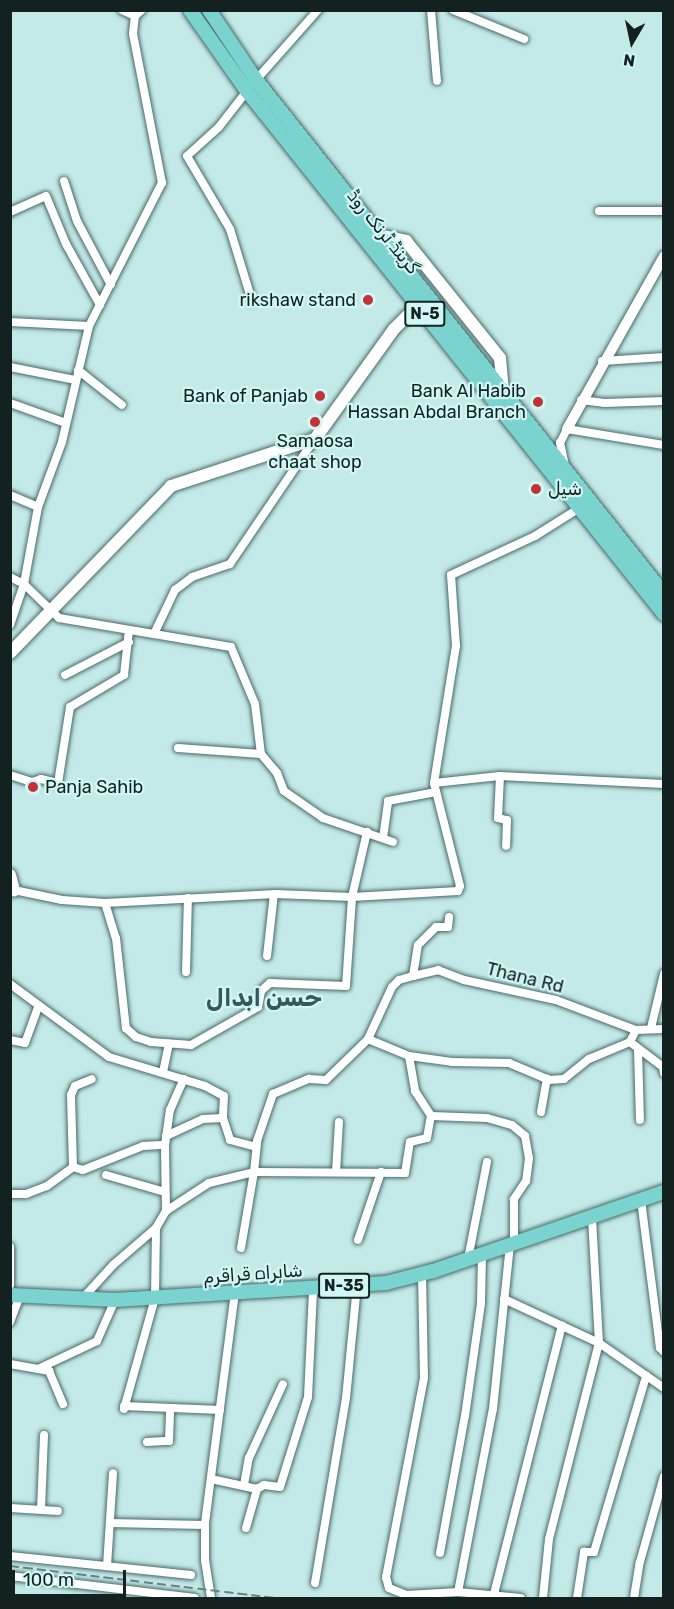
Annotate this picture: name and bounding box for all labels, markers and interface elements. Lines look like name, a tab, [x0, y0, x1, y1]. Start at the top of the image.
north arrow	[602, 12, 662, 72]
text: N	[622, 50, 636, 71]
street label: گرینڈ ٹرنک روڈ	[342, 185, 424, 279]
place label: rikshaw stand	[239, 289, 356, 311]
marker: rikshaw stand	[361, 293, 375, 307]
road number: N-5	[404, 301, 446, 327]
place label: Bank Al Habib Hassan Abdal Branch	[347, 381, 526, 424]
place label: Bank of Panjab	[182, 385, 308, 407]
marker: Bank of Panjab	[313, 389, 327, 403]
marker: Bank Al Habib Hassan Abdal Branch	[531, 395, 545, 409]
marker: Samaosa chaat shop	[308, 415, 322, 429]
place label: Samaosa chaat shop	[268, 431, 362, 474]
place label: شیل	[548, 478, 582, 500]
marker: شیل	[529, 482, 543, 496]
place label: Panja Sahib	[45, 776, 143, 798]
marker: Panja Sahib	[26, 780, 40, 794]
street label: Thana Rd	[484, 958, 566, 998]
district label: حسن ابدال	[206, 985, 322, 1013]
street label: شاہراہ قراقرم	[203, 1260, 303, 1288]
road number: N-35	[317, 1273, 371, 1299]
scale bar	[15, 1558, 129, 1596]
text: 100 m	[23, 1569, 74, 1591]

